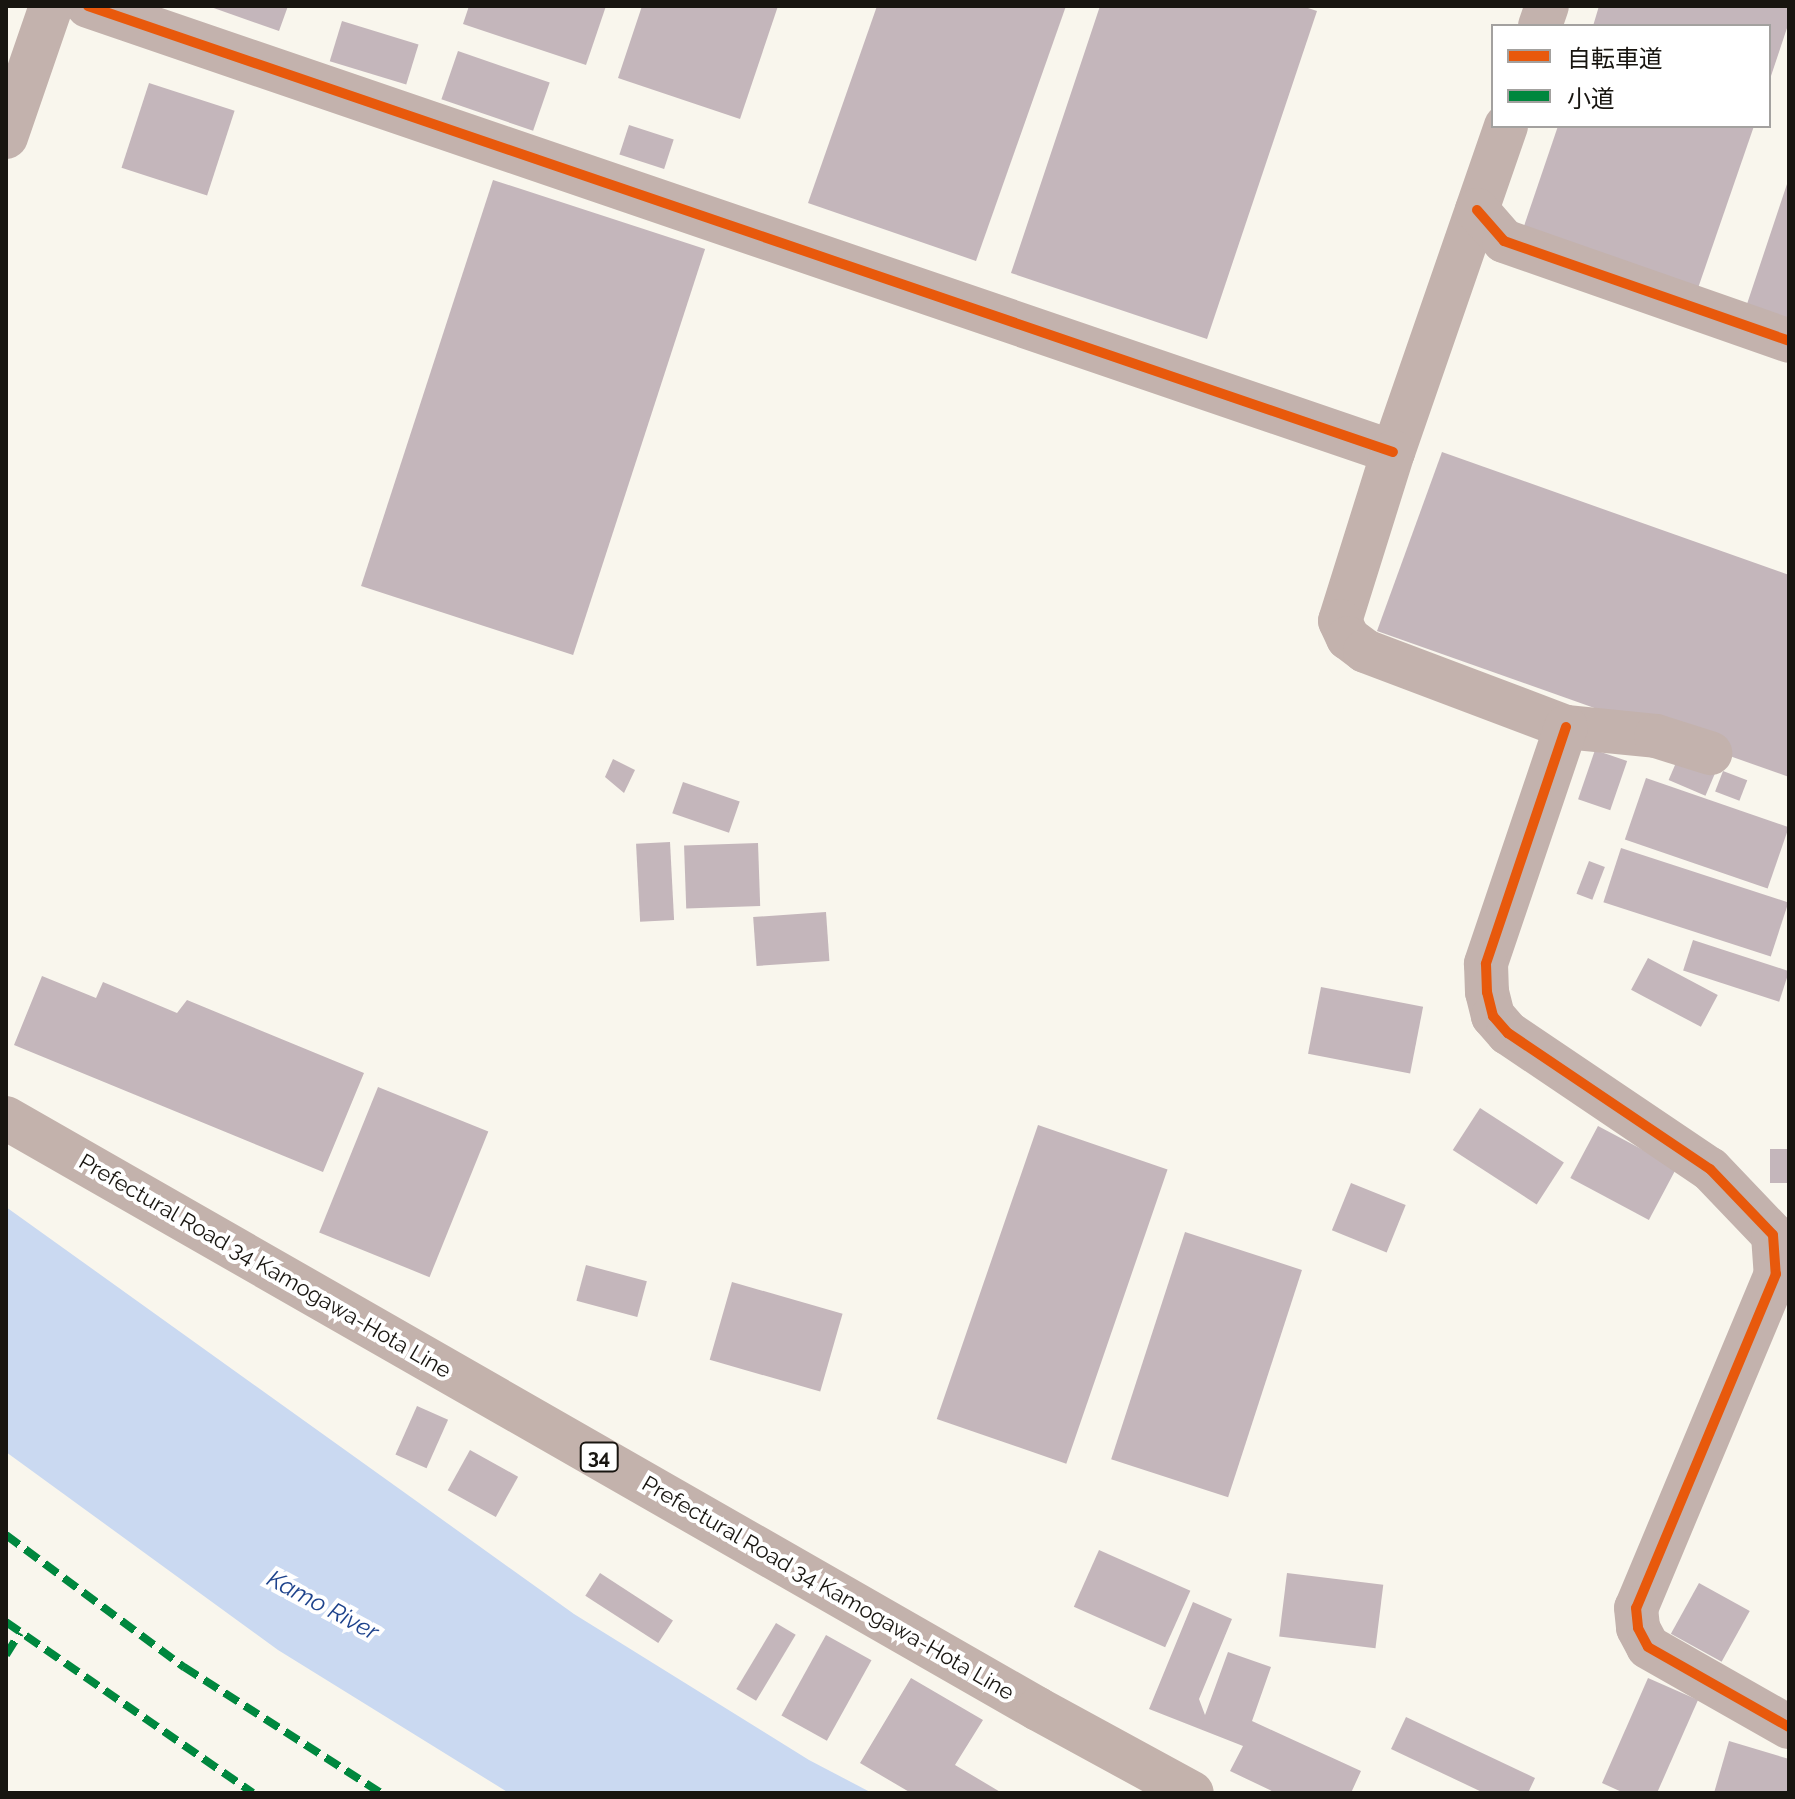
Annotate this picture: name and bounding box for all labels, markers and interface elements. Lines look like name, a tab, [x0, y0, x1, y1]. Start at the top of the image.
legend	[1491, 24, 1771, 128]
text: 自転車道	[1567, 44, 1663, 73]
text: 小道	[1567, 84, 1615, 113]
street label: Prefectural Road 34 Kamogawa-Hota Line	[74, 1148, 456, 1384]
road number: 34	[579, 1441, 619, 1473]
street label: Prefectural Road 34 Kamogawa-Hota Line	[637, 1470, 1019, 1706]
water label: Kamo River	[262, 1564, 384, 1646]

